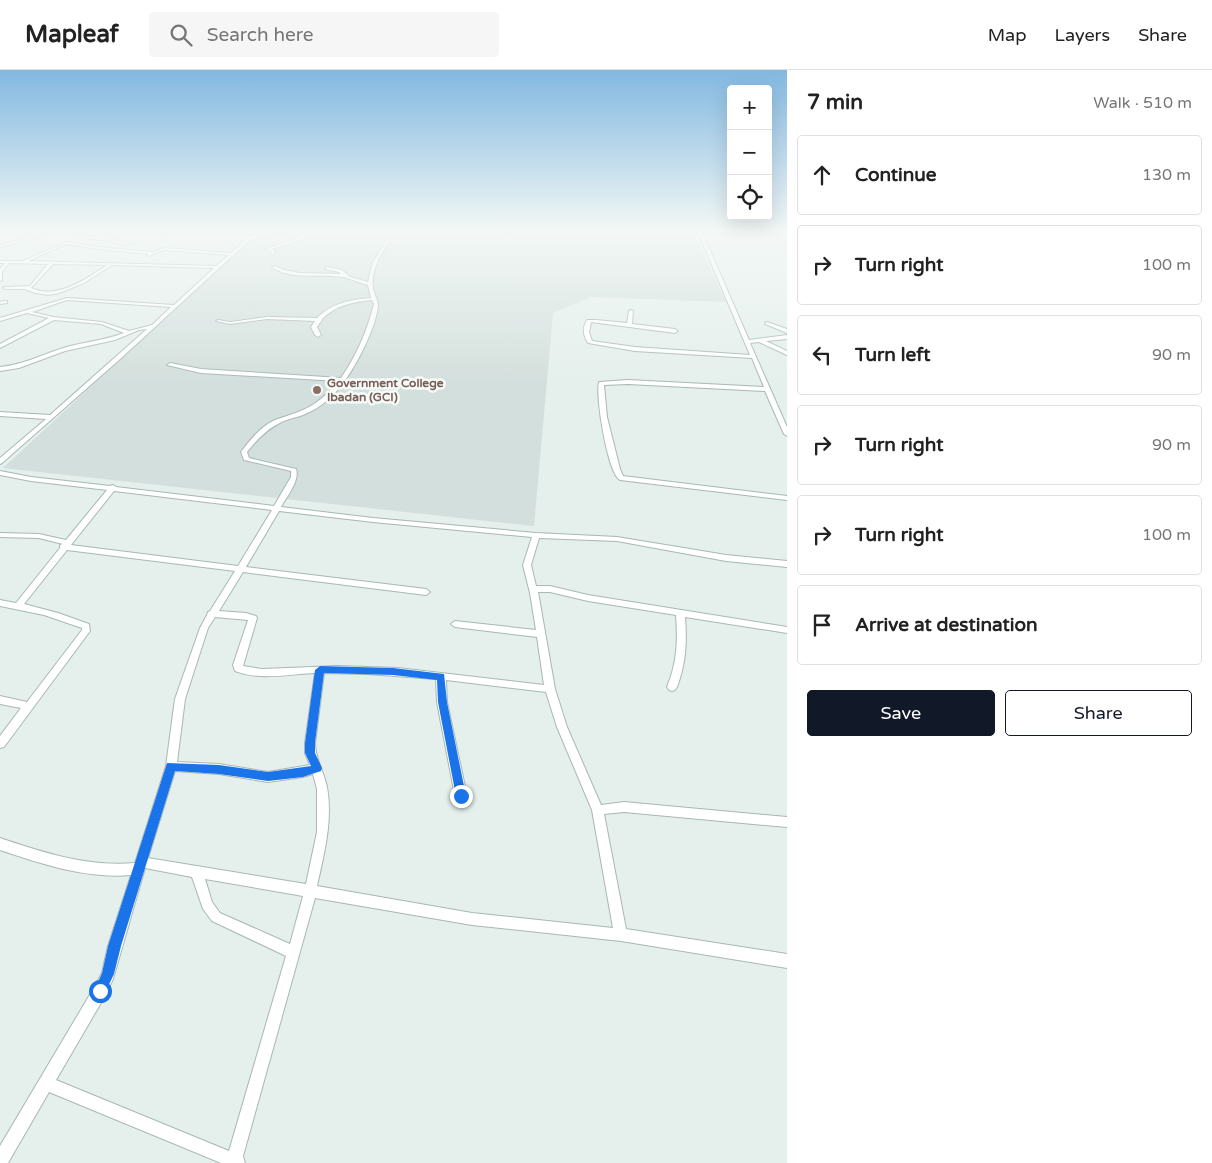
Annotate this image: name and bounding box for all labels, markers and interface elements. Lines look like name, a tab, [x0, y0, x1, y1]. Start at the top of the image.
search box	[149, 12, 499, 57]
text: Mapleaf	[25, 20, 119, 49]
icon: search	[167, 21, 195, 49]
text: Search here	[207, 24, 314, 46]
text: Map	[988, 24, 1027, 46]
text: Layers	[1055, 24, 1110, 46]
text: Share	[1138, 24, 1187, 46]
map controls	[727, 85, 772, 220]
button: +	[727, 85, 772, 130]
text: 7 min	[807, 90, 863, 115]
text: Walk · 510 m	[1093, 93, 1192, 113]
button: −	[727, 130, 772, 175]
icon: ahead	[808, 161, 836, 189]
text: Continue	[855, 164, 937, 186]
text: 130 m	[1142, 165, 1191, 185]
button: locate	[727, 175, 772, 220]
icon: right	[808, 251, 836, 279]
text: Turn right	[855, 254, 943, 276]
text: 100 m	[1142, 255, 1191, 275]
icon: left	[808, 341, 836, 369]
text: Turn left	[855, 344, 931, 366]
text: 90 m	[1152, 345, 1191, 365]
place label: Government College Ibadan (GCI)	[327, 376, 444, 404]
marker: Government College Ibadan (GCI)	[311, 384, 323, 396]
icon: right	[808, 431, 836, 459]
text: Turn right	[855, 434, 943, 456]
text: 90 m	[1152, 435, 1191, 455]
icon: right	[808, 521, 836, 549]
text: Turn right	[855, 524, 943, 546]
text: 100 m	[1142, 525, 1191, 545]
icon: arrive	[808, 611, 836, 639]
text: Arrive at destination	[855, 614, 1038, 636]
button: Save	[807, 690, 995, 736]
button: Share	[1005, 690, 1192, 736]
route end	[450, 785, 473, 808]
route start	[89, 980, 112, 1003]

